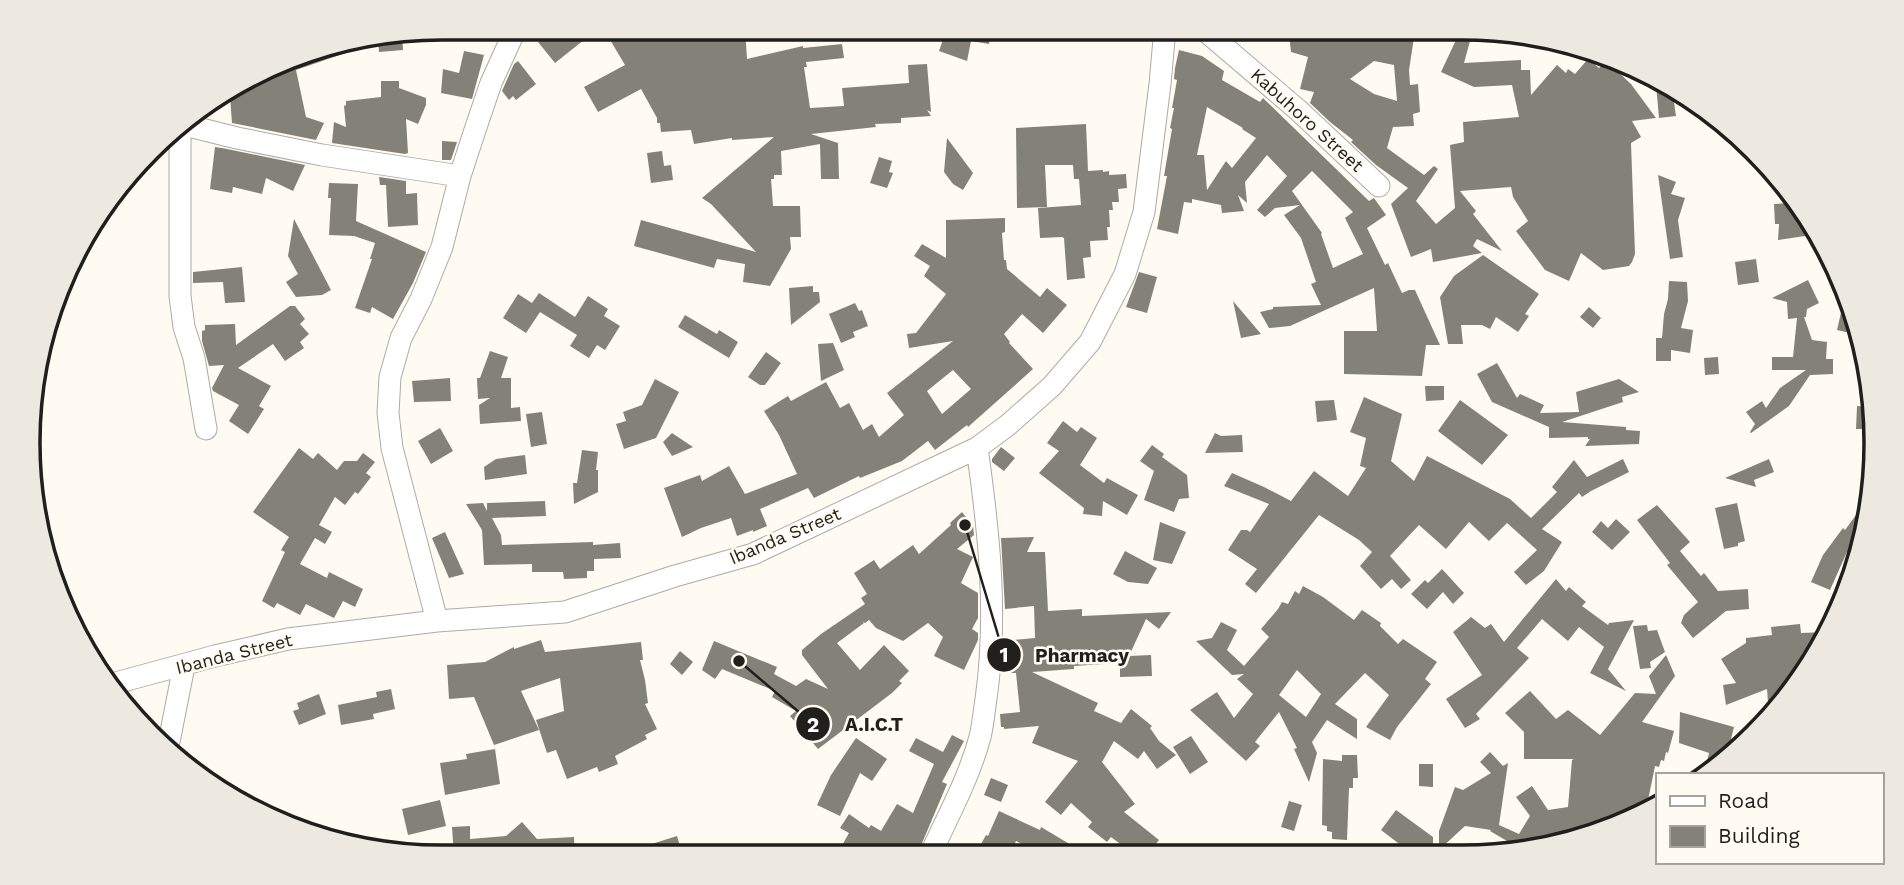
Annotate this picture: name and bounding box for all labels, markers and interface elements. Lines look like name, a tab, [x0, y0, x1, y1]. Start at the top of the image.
street label: Kabuhoro Street	[1247, 64, 1368, 176]
street label: Ibanda Street	[726, 502, 844, 568]
street label: Ibanda Street	[173, 629, 295, 678]
callout: Pharmacy	[986, 635, 1143, 675]
text: 1	[999, 642, 1009, 667]
text: Pharmacy	[1035, 644, 1129, 667]
callout: A.I.C.T	[796, 704, 917, 744]
text: 2	[807, 712, 819, 737]
text: A.I.C.T	[845, 713, 903, 736]
legend	[1656, 773, 1883, 864]
text: Road	[1718, 788, 1769, 813]
text: Building	[1718, 823, 1800, 848]

